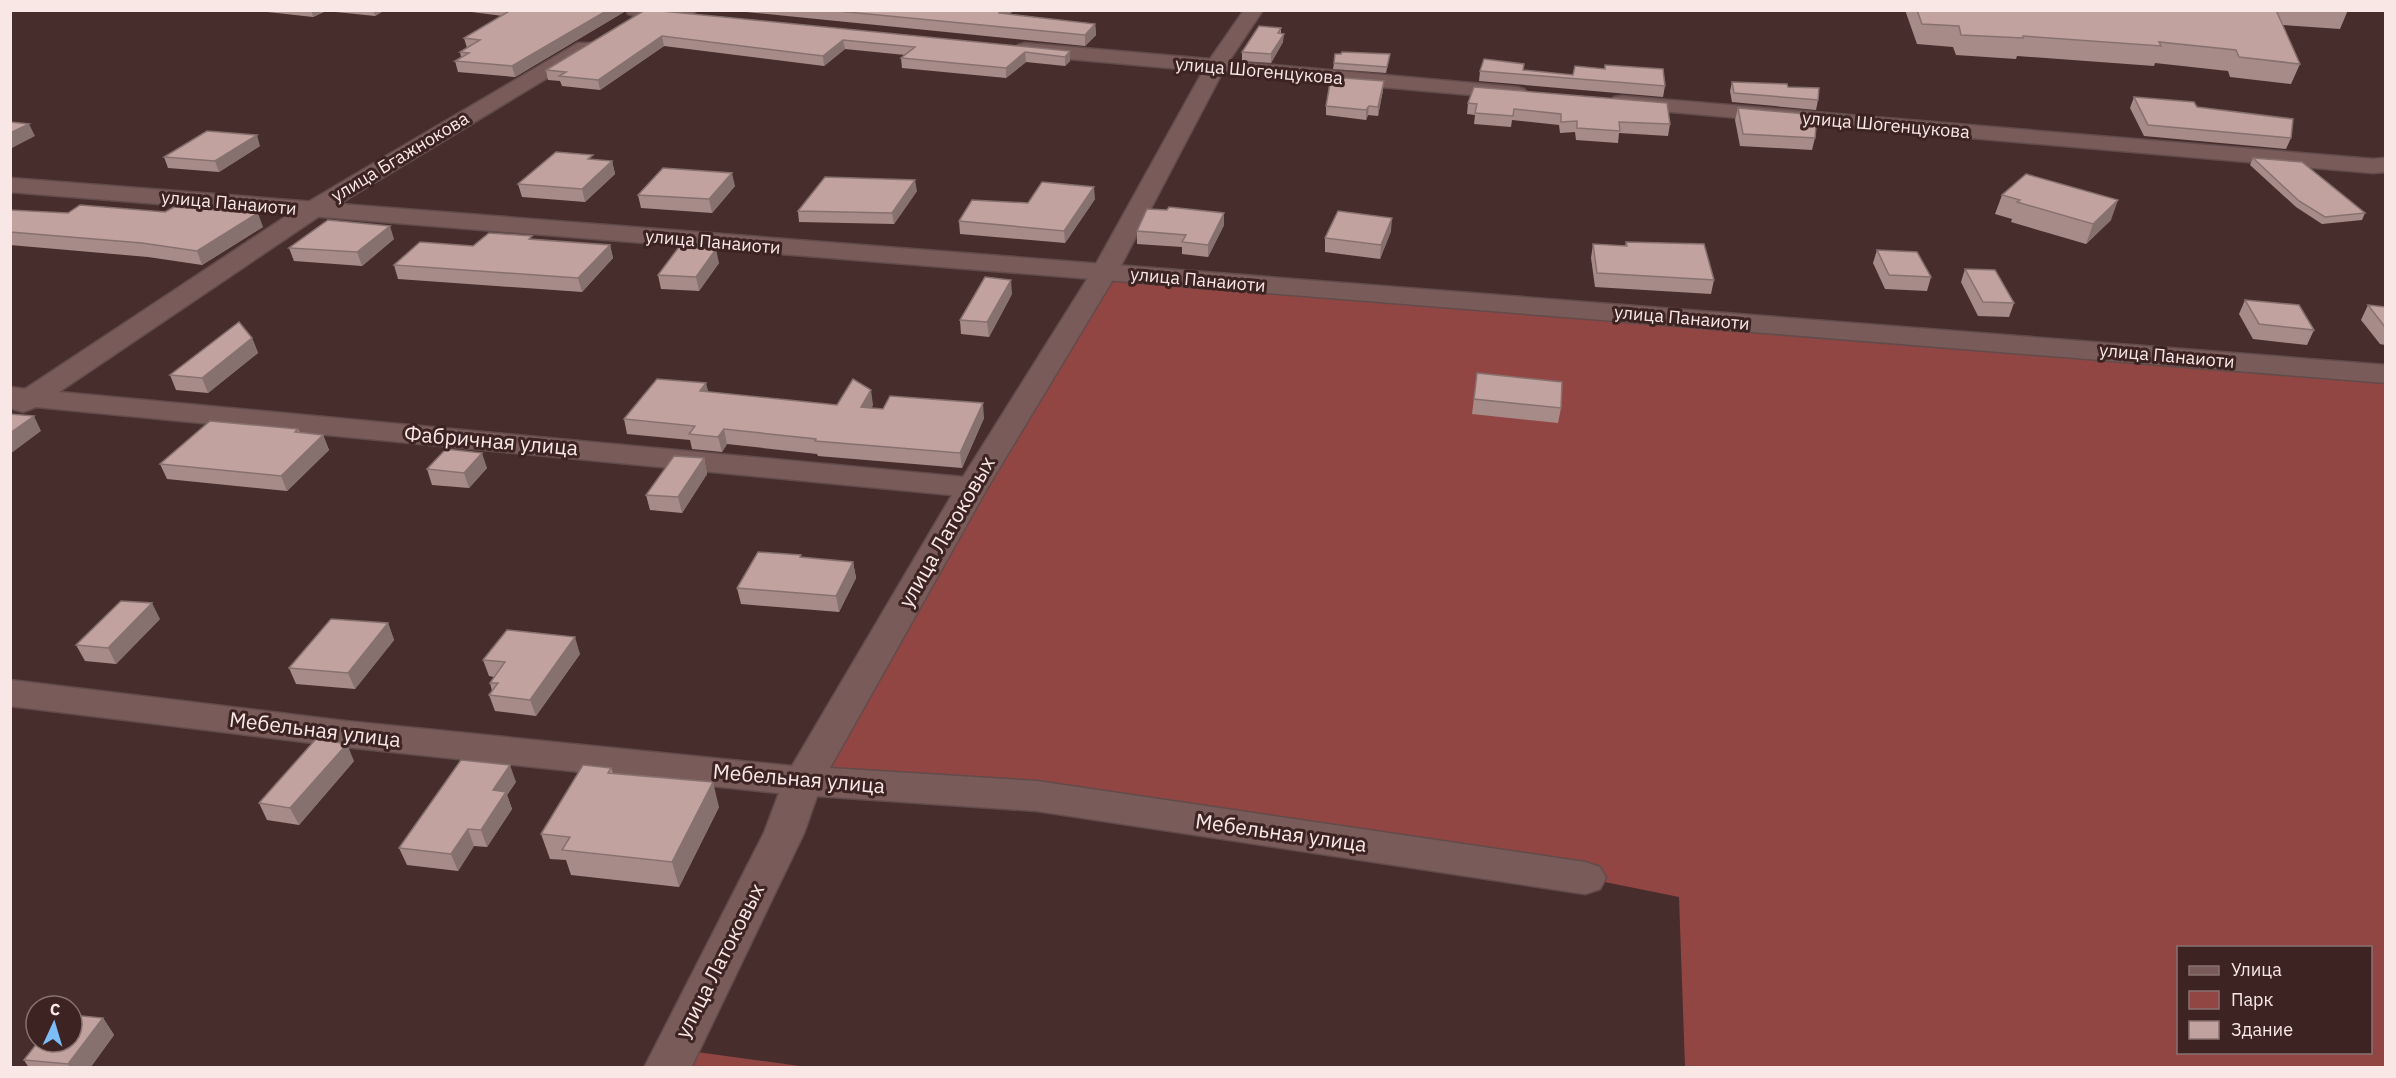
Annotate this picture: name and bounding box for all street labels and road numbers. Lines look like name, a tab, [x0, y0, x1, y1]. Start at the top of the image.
street label: улица Шогенцукова	[1174, 52, 1344, 89]
street label: улица Бгажнокова	[327, 106, 473, 207]
street label: улица Шогенцукова	[1801, 106, 1971, 143]
street label: улица Панаиоти	[160, 185, 298, 220]
street label: улица Панаиоти	[644, 224, 782, 259]
street label: улица Панаиоти	[1129, 262, 1267, 297]
street label: улица Панаиоти	[1613, 300, 1751, 335]
street label: улица Панаиоти	[2098, 338, 2236, 373]
street label: Фабричная улица	[403, 418, 579, 462]
street label: улица Латоковых	[891, 450, 1001, 612]
street label: Мебельная улица	[228, 705, 403, 753]
street label: Мебельная улица	[712, 757, 886, 799]
street label: Мебельная улица	[1194, 806, 1369, 858]
street label: улица Латоковых	[668, 878, 770, 1043]

